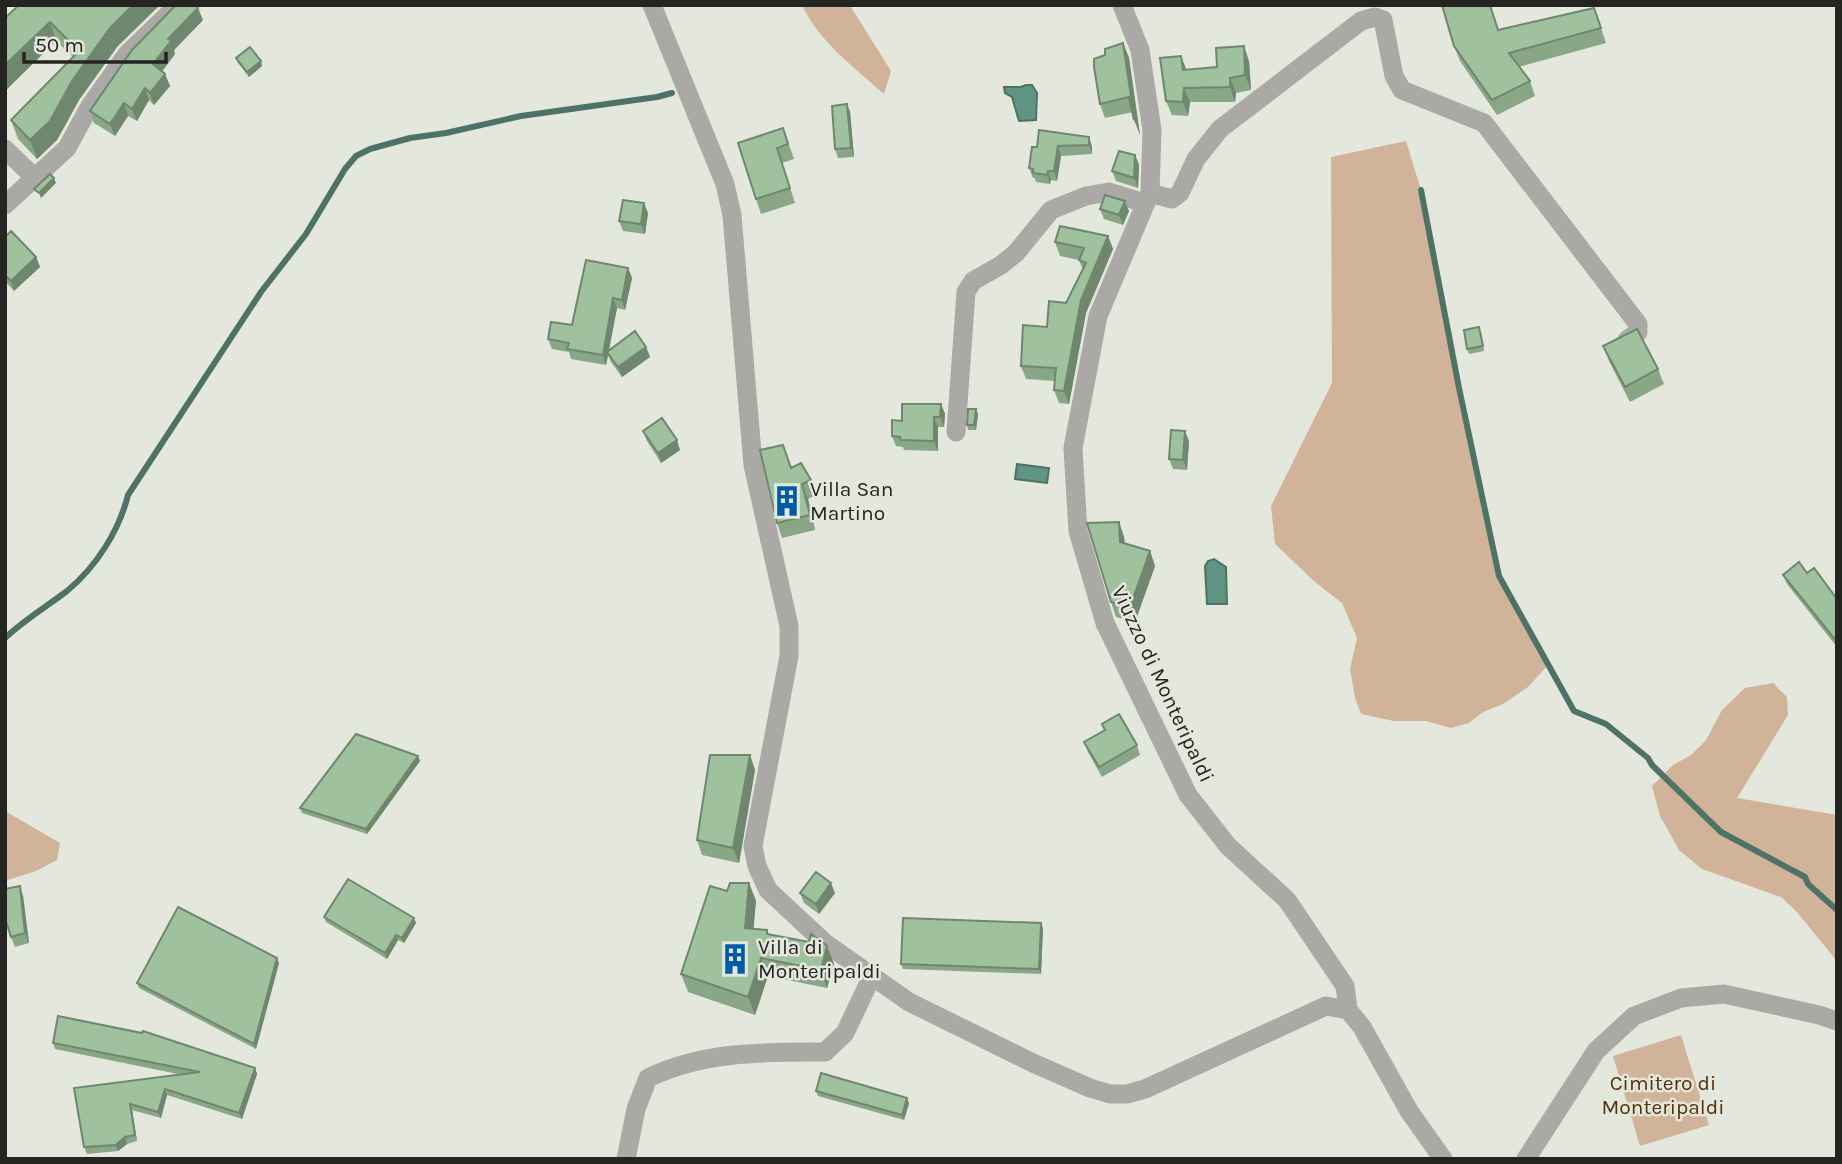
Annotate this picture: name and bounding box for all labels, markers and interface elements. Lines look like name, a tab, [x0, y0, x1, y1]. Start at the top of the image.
scale bar	[24, 21, 166, 65]
text: 50 m	[35, 33, 84, 57]
place label: Villa San Martino	[810, 477, 893, 525]
building icon: Villa San Martino	[770, 484, 804, 518]
street label: Viuzzo di Monteripaldi	[1107, 582, 1219, 786]
place label: Villa di Monteripaldi	[758, 935, 881, 983]
building icon: Villa di Monteripaldi	[718, 942, 752, 976]
park label: Cimitero di Monteripaldi	[1602, 1071, 1724, 1119]

